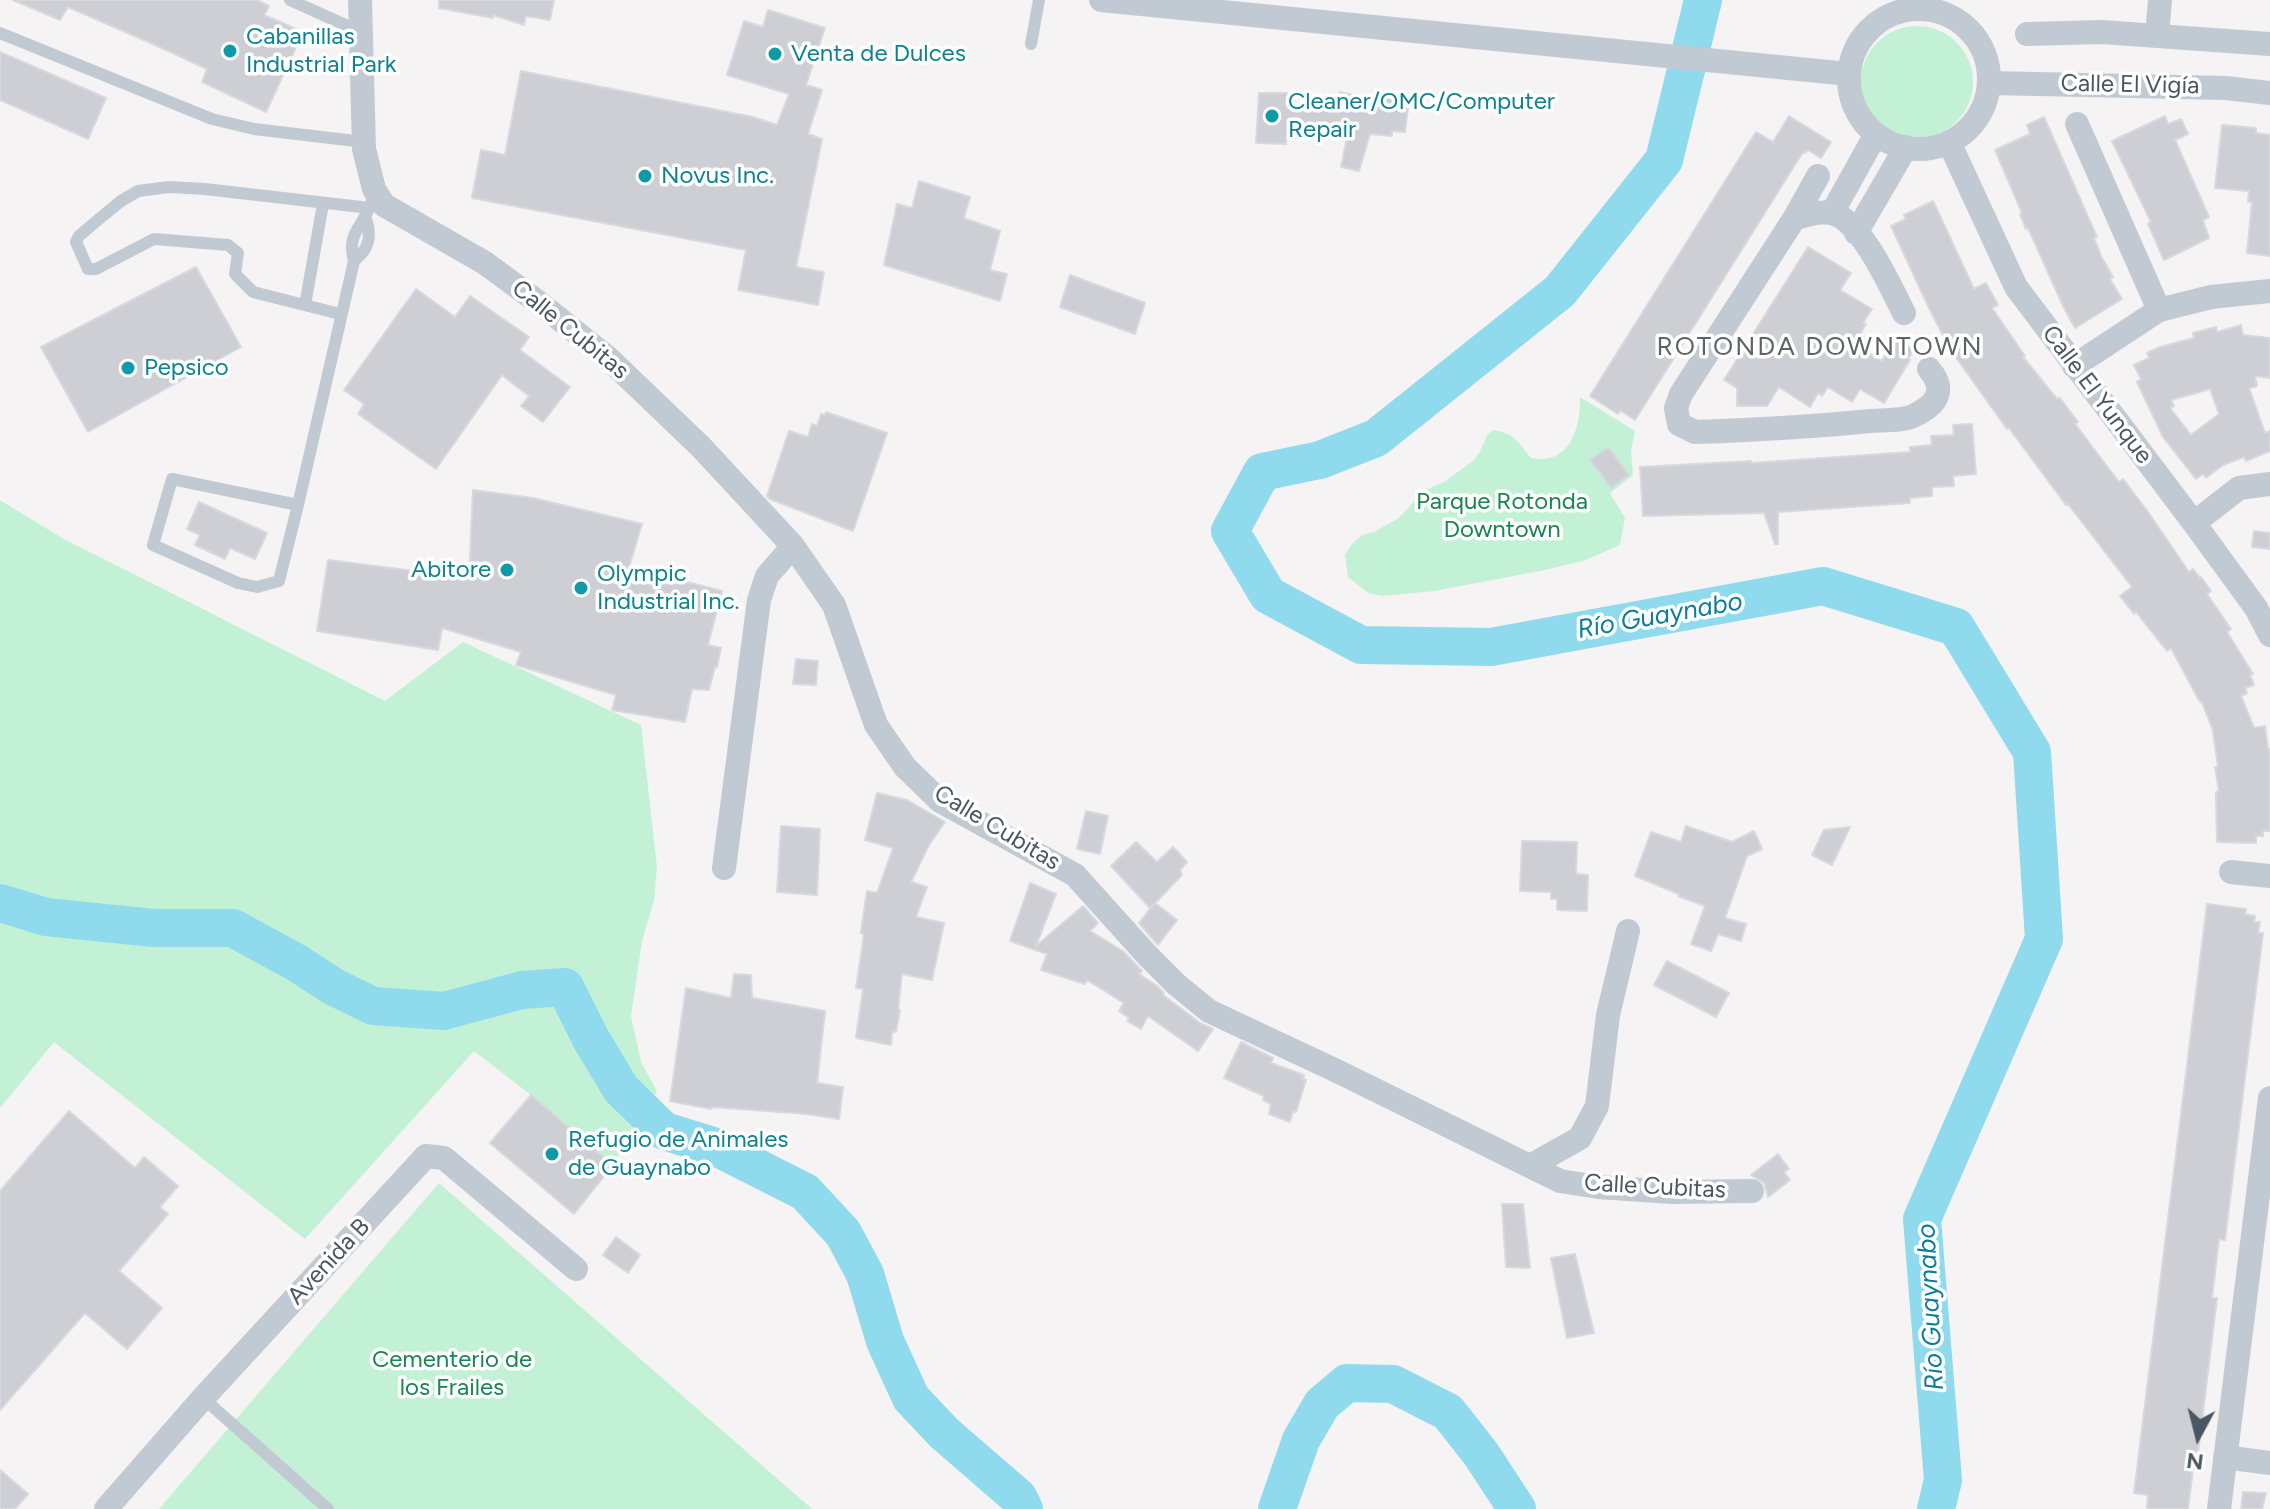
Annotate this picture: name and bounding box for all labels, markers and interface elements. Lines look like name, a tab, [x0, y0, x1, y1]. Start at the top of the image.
place label: Cabanillas Industrial Park	[246, 23, 396, 79]
place label: Venta de Dulces	[791, 40, 966, 68]
marker: Cabanillas Industrial Park	[221, 42, 239, 60]
marker: Venta de Dulces	[766, 45, 784, 63]
street label: Calle El Vigía	[2060, 69, 2200, 101]
place label: Cleaner/OMC/Computer Repair	[1288, 88, 1555, 144]
marker: Cleaner/OMC/Computer Repair	[1263, 107, 1281, 125]
place label: Novus Inc.	[661, 162, 774, 190]
marker: Novus Inc.	[636, 167, 654, 185]
street label: Calle Cubitas	[506, 274, 634, 386]
street label: Calle El Yunque	[2036, 320, 2158, 470]
district label: ROTONDA DOWNTOWN	[1656, 331, 1984, 363]
place label: Pepsico	[144, 354, 229, 382]
marker: Pepsico	[119, 359, 137, 377]
park label: Parque Rotonda Downtown	[1416, 488, 1588, 544]
place label: Abitore	[411, 556, 491, 584]
place label: Olympic Industrial Inc.	[597, 560, 740, 616]
marker: Abitore	[498, 561, 516, 579]
marker: Olympic Industrial Inc.	[572, 579, 590, 597]
water label: Río Guaynabo	[1575, 586, 1745, 646]
street label: Calle Cubitas	[929, 779, 1065, 877]
place label: Refugio de Animales de Guaynabo	[568, 1126, 788, 1182]
marker: Refugio de Animales de Guaynabo	[543, 1145, 561, 1163]
street label: Calle Cubitas	[1583, 1169, 1727, 1205]
street label: Avenida B	[282, 1213, 376, 1311]
water label: Río Guaynabo	[1911, 1223, 1951, 1391]
park label: Cementerio de los Frailes	[372, 1346, 532, 1402]
north arrow	[2158, 1397, 2238, 1477]
text: N	[2185, 1447, 2205, 1476]

